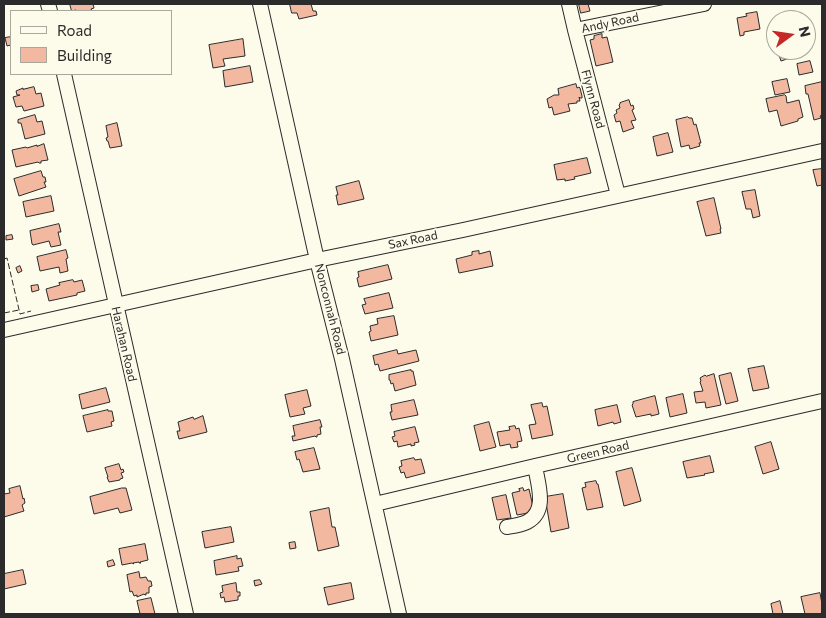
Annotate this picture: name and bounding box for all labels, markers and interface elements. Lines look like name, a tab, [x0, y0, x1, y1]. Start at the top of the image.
legend	[10, 10, 172, 75]
street label: Andy Road	[580, 10, 640, 36]
north arrow	[766, 10, 816, 60]
text: Road	[57, 21, 92, 39]
text: N	[796, 24, 815, 39]
text: Building	[57, 46, 112, 64]
street label: Flynn Road	[578, 68, 608, 130]
street label: Sax Road	[387, 228, 439, 252]
street label: Nonconnah Road	[312, 262, 348, 356]
street label: Harahan Road	[108, 305, 140, 383]
street label: Green Road	[566, 438, 630, 466]

